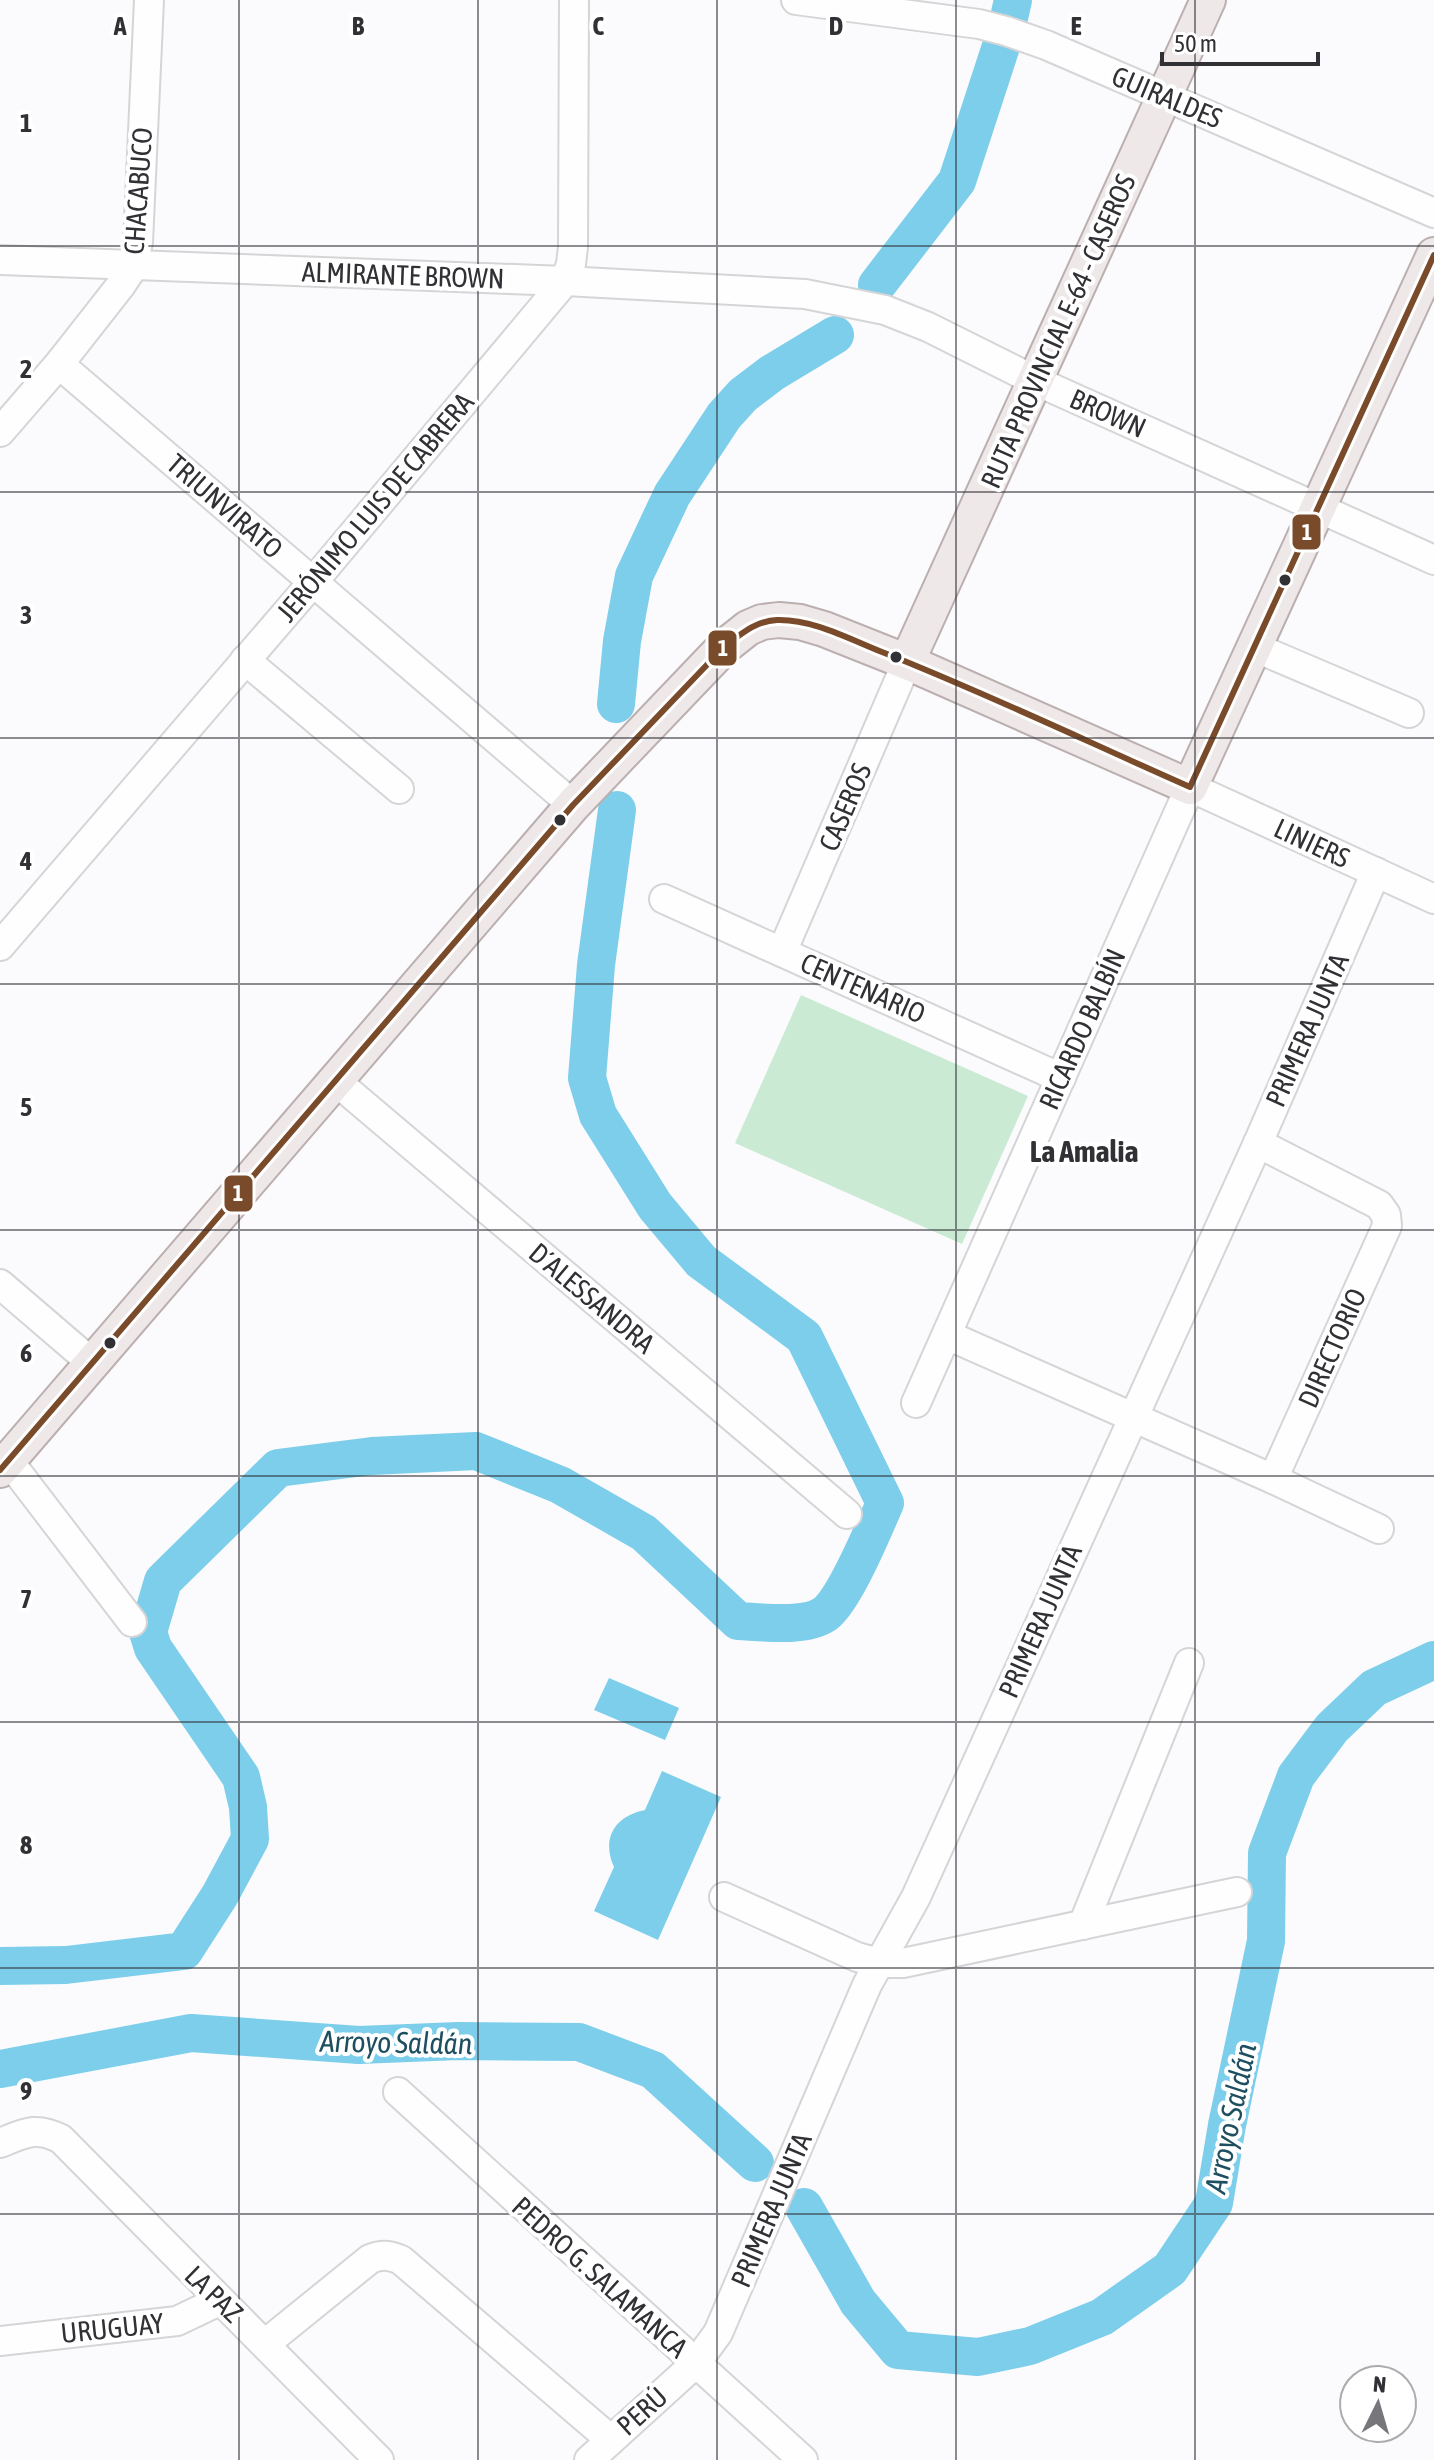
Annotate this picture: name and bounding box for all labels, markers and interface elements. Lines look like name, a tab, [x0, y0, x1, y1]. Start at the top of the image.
text: A	[113, 11, 127, 41]
text: B	[352, 11, 365, 41]
text: C	[592, 11, 604, 41]
text: D	[829, 11, 843, 41]
text: E	[1070, 11, 1082, 41]
scale bar	[1162, 16, 1318, 66]
text: 50 m	[1174, 30, 1217, 57]
street label: GUIRALDES	[1107, 60, 1227, 135]
text: 1	[20, 108, 32, 138]
street label: CHACABUCO	[118, 126, 158, 256]
street label: RUTA PROVINCIAL E-64 - CASEROS	[974, 169, 1142, 493]
street label: ALMIRANTE BROWN	[301, 255, 505, 295]
text: 2	[20, 354, 32, 384]
street label: BROWN	[1065, 382, 1151, 444]
street label: JERÓNIMO LUIS DE CABRERA	[270, 386, 480, 628]
street label: TRIUNVIRATO	[161, 447, 289, 565]
line badge: 1	[1291, 513, 1322, 551]
text: 1	[1302, 519, 1312, 545]
unlabelled marker	[1277, 572, 1293, 588]
text: 3	[20, 600, 32, 630]
line badge: 1	[707, 629, 738, 667]
text: 1	[718, 635, 728, 661]
unlabelled marker	[888, 649, 904, 665]
street label: CASEROS	[812, 758, 878, 856]
unlabelled marker	[552, 812, 568, 828]
street label: LINIERS	[1269, 812, 1355, 874]
text: 4	[19, 846, 32, 876]
street label: RICARDO BALBÍN	[1032, 944, 1132, 1114]
street label: CENTENARIO	[796, 946, 930, 1030]
street label: PRIMERA JUNTA	[1259, 948, 1355, 1111]
text: 5	[20, 1092, 32, 1122]
district label: La Amalia	[1030, 1134, 1138, 1168]
line badge: 1	[223, 1174, 254, 1213]
text: 1	[233, 1180, 243, 1206]
street label: D´ALESSANDRA	[523, 1236, 661, 1360]
street label: DIRECTORIO	[1292, 1284, 1372, 1412]
unlabelled marker	[102, 1335, 118, 1351]
text: 6	[20, 1338, 32, 1368]
street label: PRIMERA JUNTA	[992, 1539, 1088, 1702]
text: 7	[20, 1584, 32, 1614]
text: 8	[20, 1830, 32, 1860]
water label: Arroyo Saldán	[319, 2024, 472, 2060]
water label: Arroyo Saldán	[1197, 2040, 1262, 2197]
text: 9	[20, 2076, 32, 2106]
street label: PRIMERA JUNTA	[724, 2128, 818, 2292]
street label: PEDRO G. SALAMANCA	[506, 2190, 694, 2364]
street label: LA PAZ	[179, 2259, 249, 2329]
street label: URUGUAY	[59, 2307, 166, 2349]
north arrow	[1338, 2364, 1418, 2444]
text: N	[1372, 2371, 1387, 2398]
street label: PERÚ	[610, 2380, 674, 2442]

